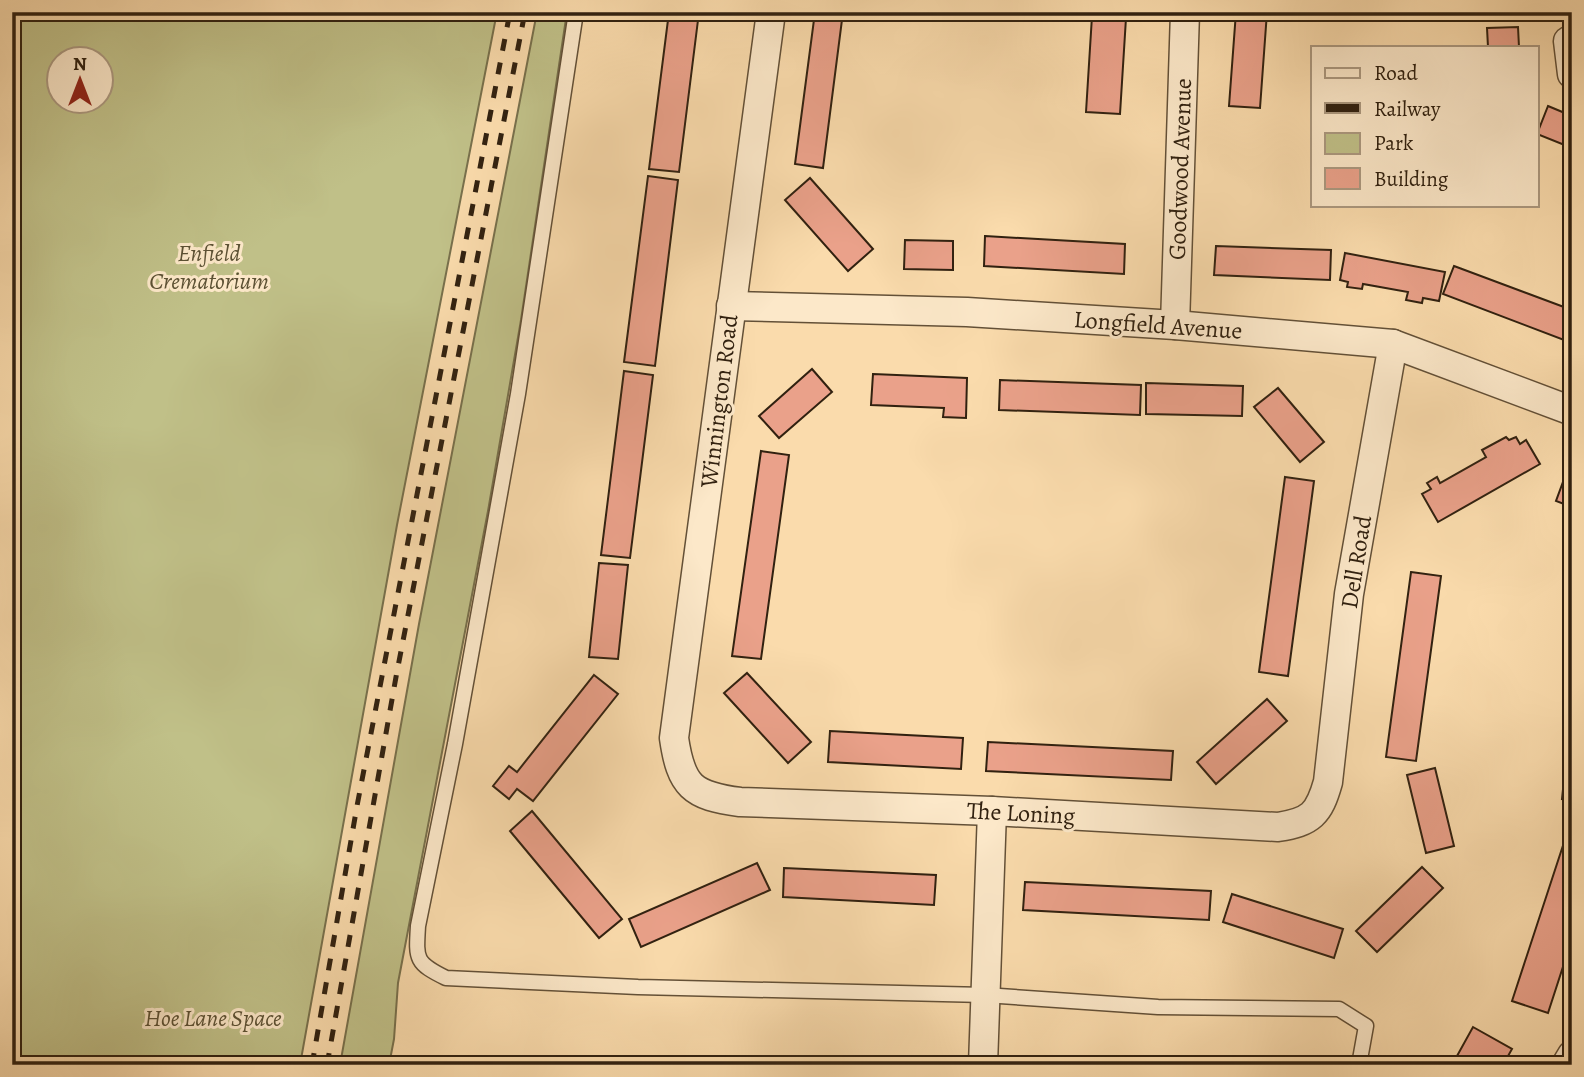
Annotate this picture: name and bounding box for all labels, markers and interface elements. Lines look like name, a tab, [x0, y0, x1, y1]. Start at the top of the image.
north arrow	[46, 46, 116, 116]
legend	[1311, 46, 1538, 206]
text: N	[73, 51, 87, 77]
text: Road	[1374, 59, 1418, 87]
street label: Goodwood Avenue	[1161, 78, 1199, 260]
text: Railway	[1374, 95, 1441, 123]
text: Park	[1374, 129, 1414, 157]
text: Building	[1374, 165, 1449, 193]
park label: Enfield Crematorium	[149, 237, 269, 297]
street label: Longfield Avenue	[1073, 303, 1243, 347]
street label: Winnington Road	[692, 313, 746, 490]
street label: Dell Road	[1333, 513, 1379, 611]
street label: The Loning	[966, 794, 1076, 832]
park label: Hoe Lane Space	[144, 1002, 282, 1034]

